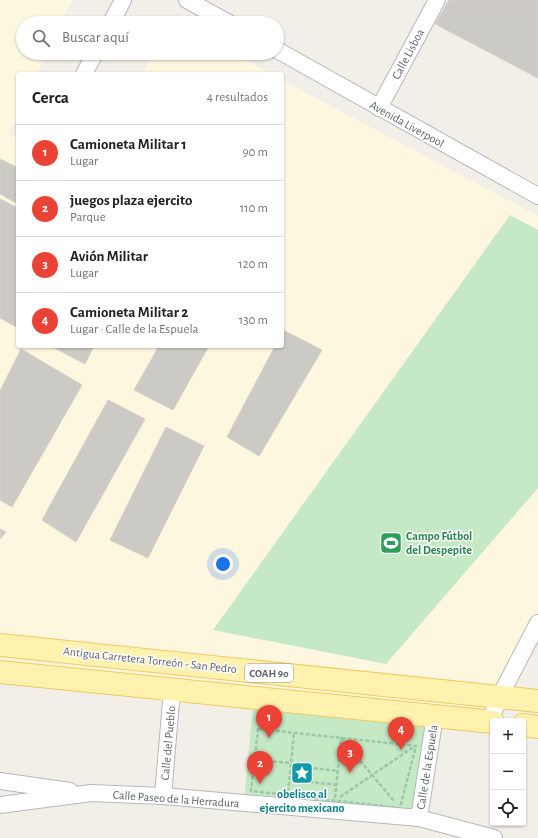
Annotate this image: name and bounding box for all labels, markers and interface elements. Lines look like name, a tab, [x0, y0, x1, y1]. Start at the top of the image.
search box	[16, 16, 284, 60]
street label: Calle Lisboa	[390, 26, 426, 81]
icon: search	[30, 27, 52, 49]
text: Buscar aquí	[62, 30, 129, 45]
text: Cerca	[32, 89, 69, 106]
text: 4 resultados	[207, 91, 268, 104]
street label: Avenida Liverpool	[368, 99, 446, 149]
text: Camioneta Militar 1	[70, 137, 187, 152]
text: 1	[43, 146, 47, 159]
text: 90 m	[242, 146, 268, 159]
text: Lugar	[70, 155, 98, 168]
text: juegos plaza ejercito	[70, 193, 192, 208]
text: 2	[42, 202, 48, 215]
text: 110 m	[240, 202, 268, 215]
text: Parque	[70, 211, 106, 224]
text: Avión Militar	[70, 249, 148, 264]
text: 3	[42, 258, 48, 271]
text: 120 m	[238, 258, 268, 271]
text: Lugar	[70, 267, 98, 280]
text: Camioneta Militar 2	[70, 305, 188, 320]
text: 4	[42, 314, 48, 327]
text: 130 m	[239, 314, 268, 327]
text: Lugar · Calle de la Espuela	[70, 323, 199, 336]
sports icon: Campo Fútbol del Despepite	[378, 530, 404, 556]
place label: Campo Fútbol del Despepite	[406, 530, 472, 556]
your location	[213, 554, 233, 574]
street label: Antigua Carretera Torreón - San Pedro	[63, 645, 238, 675]
road number: COAH 90	[245, 664, 293, 682]
street label: Calle del Pueblo	[159, 705, 177, 781]
pin: 1	[256, 705, 282, 738]
pin: 4	[388, 717, 414, 750]
map controls	[490, 718, 526, 826]
button: +	[490, 718, 526, 754]
street label: Calle de la Espuela	[414, 723, 440, 810]
pin: 3	[337, 740, 363, 773]
pin: 2	[247, 751, 273, 784]
button: −	[490, 754, 526, 790]
place icon: obelisco al ejercito mexicano	[289, 760, 315, 786]
place label: obelisco al ejercito mexicano	[260, 788, 345, 815]
street label: Calle Paseo de la Herradura	[112, 789, 240, 809]
button: locate	[490, 790, 526, 826]

